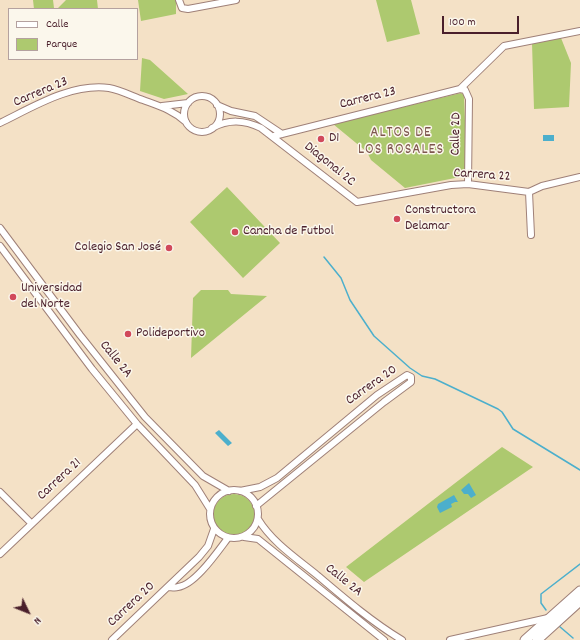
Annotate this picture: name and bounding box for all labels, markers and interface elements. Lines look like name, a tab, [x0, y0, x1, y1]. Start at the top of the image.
legend	[8, 8, 138, 60]
scale bar	[444, 8, 521, 34]
text: 100 m	[449, 14, 476, 31]
text: Calle	[46, 16, 69, 33]
text: Parque	[46, 36, 77, 53]
street label: Carrera 23	[11, 74, 71, 112]
street label: Carrera 23	[338, 84, 398, 114]
street label: Calle 2D	[448, 112, 466, 156]
district label: ALTOS DE LOS ROSALES	[358, 125, 444, 160]
place label: D1	[329, 131, 339, 147]
marker: D1	[316, 134, 326, 144]
street label: Diagonal 2C	[300, 139, 358, 191]
street label: Carrera 22	[453, 166, 511, 186]
place label: Constructora Delamar	[405, 203, 476, 236]
marker: Constructora Delamar	[392, 214, 402, 224]
place label: Cancha de Futbol	[243, 224, 334, 240]
marker: Cancha de Futbol	[230, 227, 240, 237]
place label: Colegio San José	[75, 240, 161, 256]
marker: Colegio San José	[164, 243, 174, 253]
place label: Universidad del Norte	[21, 281, 82, 314]
marker: Universidad del Norte	[8, 292, 18, 302]
place label: Polideportivo	[136, 326, 205, 342]
marker: Polideportivo	[123, 329, 133, 339]
street label: Calle 2A	[95, 338, 135, 382]
street label: Carrera 20	[343, 362, 401, 410]
street label: Carrera 21	[34, 455, 86, 505]
street label: Calle 2A	[321, 561, 365, 601]
street label: Carrera 20	[105, 579, 159, 631]
north arrow	[8, 592, 48, 632]
text: N	[29, 613, 44, 628]

